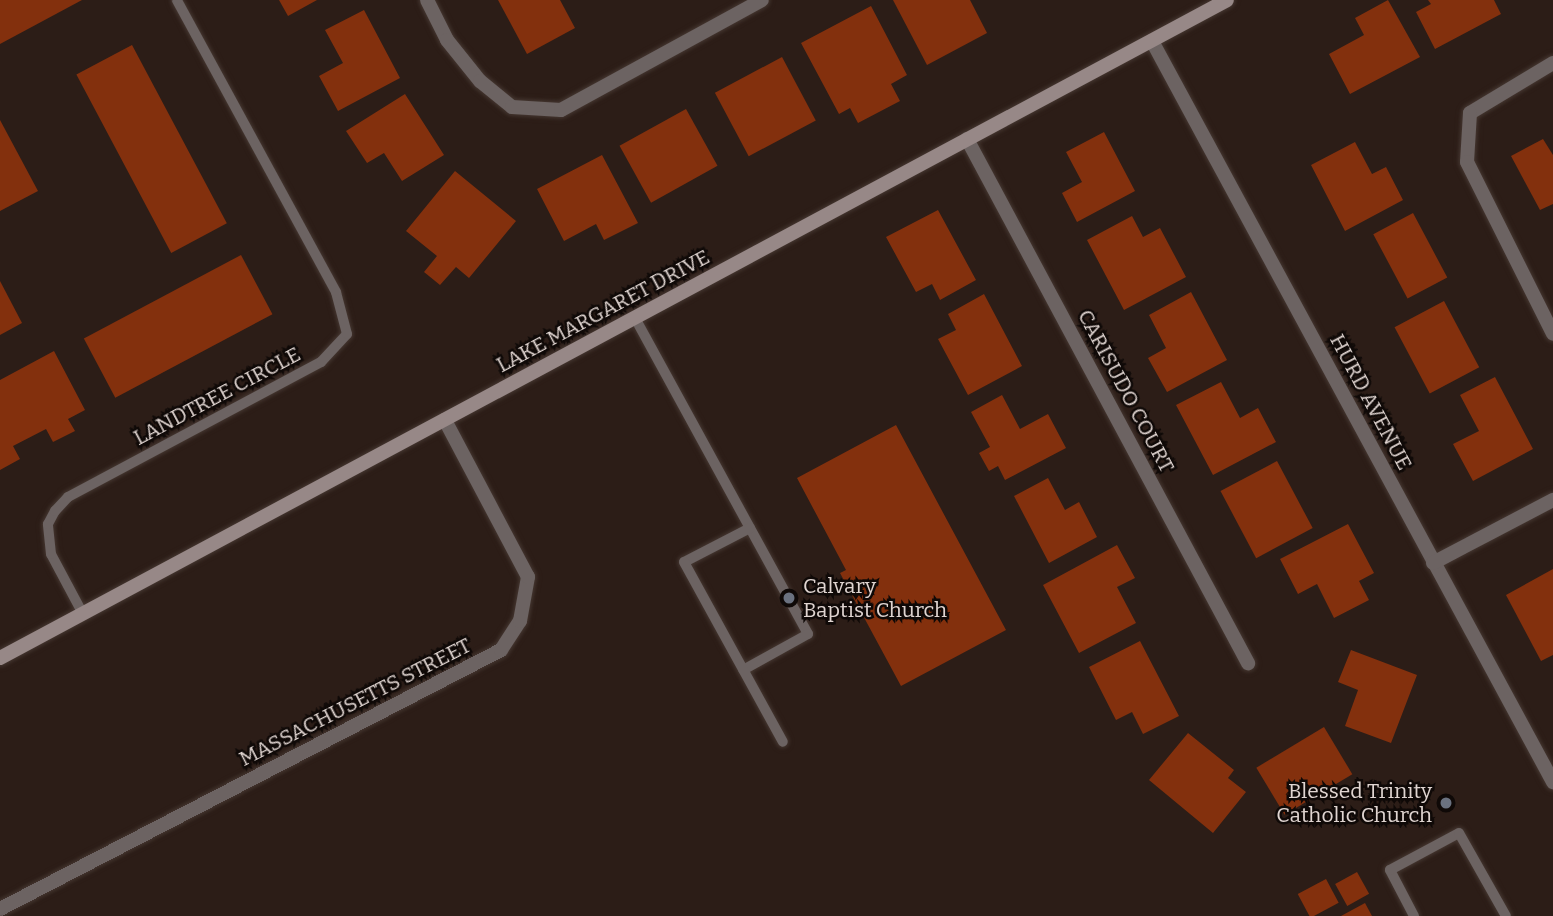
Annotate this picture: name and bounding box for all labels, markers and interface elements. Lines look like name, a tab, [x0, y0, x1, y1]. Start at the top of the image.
street label: LAKE MARGARET DRIVE	[492, 244, 714, 378]
street label: CARISUDO COURT	[1072, 305, 1180, 477]
street label: HURD AVENUE	[1325, 330, 1417, 474]
street label: LANDTREE CIRCLE	[129, 341, 305, 451]
place label: Calvary Baptist Church	[803, 573, 947, 623]
marker: Calvary Baptist Church	[781, 590, 797, 606]
street label: MASSACHUSETTS STREET	[235, 632, 475, 772]
place label: Blessed Trinity Catholic Church	[1276, 778, 1432, 828]
marker: Blessed Trinity Catholic Church	[1438, 795, 1454, 811]

